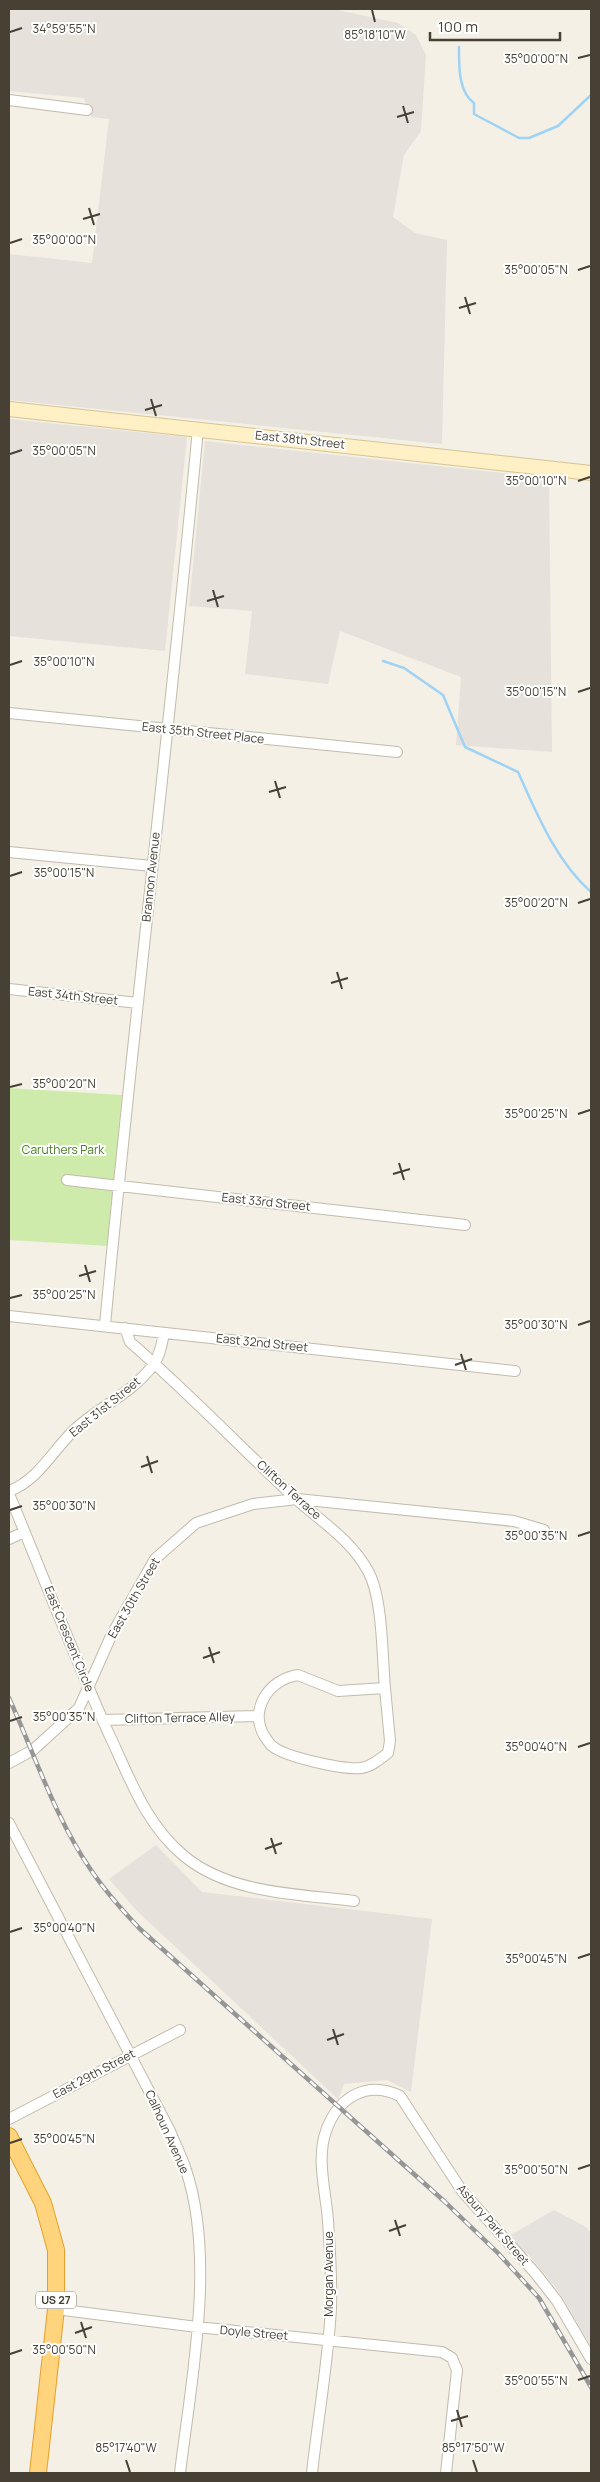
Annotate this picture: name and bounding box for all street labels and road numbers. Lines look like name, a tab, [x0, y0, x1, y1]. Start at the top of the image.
street label: East 38th Street	[254, 426, 346, 453]
street label: East 35th Street Place	[141, 718, 265, 747]
street label: Brannon Avenue	[137, 831, 164, 923]
street label: East 34th Street	[27, 982, 119, 1009]
street label: East 33rd Street	[221, 1188, 312, 1215]
street label: East 32nd Street	[215, 1329, 309, 1356]
street label: East 31st Street	[65, 1372, 144, 1441]
street label: Clifton Terrace	[253, 1456, 325, 1523]
street label: East 30th Street	[104, 1554, 164, 1641]
street label: East Crescent Circle	[40, 1583, 98, 1694]
street label: Clifton Terrace Alley	[125, 1708, 236, 1727]
street label: East 29th Street	[50, 2045, 138, 2102]
street label: Calhoun Avenue	[141, 2087, 194, 2176]
street label: Asbury Park Street	[453, 2180, 534, 2269]
street label: Morgan Avenue	[320, 2231, 337, 2317]
road number: US 27	[36, 2292, 76, 2308]
street label: Doyle Street	[219, 2321, 289, 2344]

